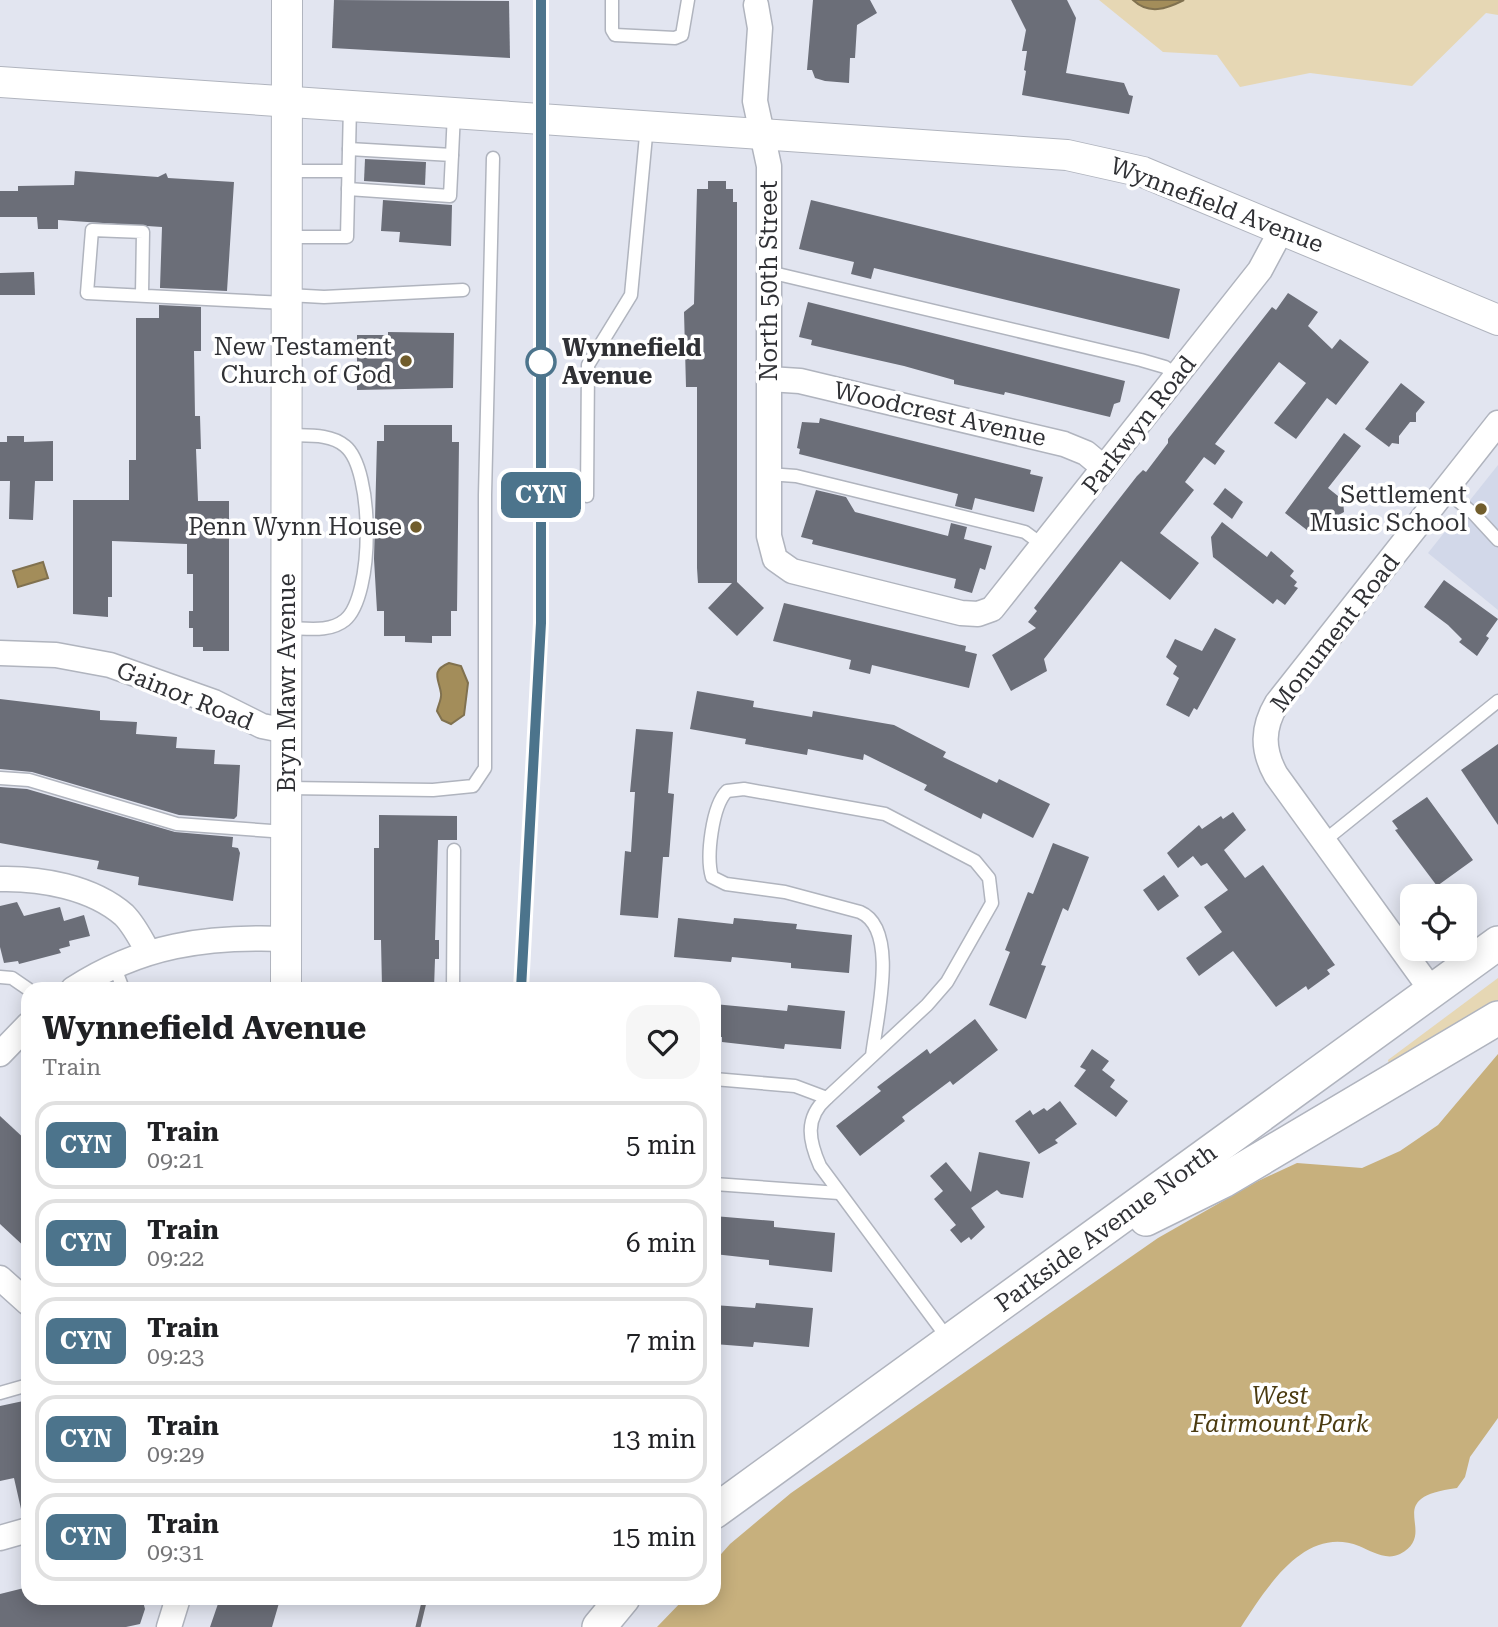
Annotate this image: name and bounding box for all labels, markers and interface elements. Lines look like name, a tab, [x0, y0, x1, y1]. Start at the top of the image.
street label: Wynnefield Avenue	[1106, 151, 1328, 259]
street label: North 50th Street	[755, 181, 783, 381]
place label: New Testament Church of God	[214, 333, 392, 389]
place label: Wynnefield Avenue	[562, 334, 702, 390]
marker: Wynnefield Avenue	[526, 347, 556, 377]
street label: Parkwyn Road	[1076, 350, 1202, 500]
marker: New Testament Church of God	[398, 353, 414, 369]
street label: Woodcrest Avenue	[831, 376, 1049, 452]
line badge: CYN	[501, 472, 581, 518]
text: CYN	[515, 481, 567, 509]
place label: Settlement Music School	[1310, 481, 1467, 537]
marker: Settlement Music School	[1473, 501, 1489, 517]
place label: Penn Wynn House	[188, 513, 402, 541]
marker: Penn Wynn House	[408, 519, 424, 535]
street label: Monument Road	[1265, 549, 1405, 717]
street label: Bryn Mawr Avenue	[273, 573, 301, 793]
street label: Gainor Road	[113, 656, 257, 736]
map controls	[1400, 884, 1477, 961]
button: locate	[1400, 884, 1477, 961]
button: heart	[626, 1005, 700, 1079]
text: Wynnefield Avenue	[42, 1008, 366, 1047]
text: Train	[42, 1054, 101, 1081]
text: Train	[147, 1117, 219, 1147]
text: 5 min	[626, 1130, 696, 1160]
text: CYN	[60, 1131, 112, 1159]
street label: Parkside Avenue North	[990, 1138, 1222, 1318]
text: 09:21	[147, 1147, 204, 1174]
text: Train	[147, 1215, 219, 1245]
text: 6 min	[626, 1228, 696, 1258]
text: CYN	[60, 1229, 112, 1257]
text: 09:22	[147, 1245, 204, 1272]
text: Train	[147, 1313, 219, 1343]
text: 7 min	[626, 1326, 696, 1356]
text: CYN	[60, 1327, 112, 1355]
text: 09:23	[147, 1343, 204, 1370]
park label: West Fairmount Park	[1190, 1382, 1369, 1438]
text: Train	[147, 1411, 219, 1441]
text: 13 min	[612, 1424, 696, 1454]
text: CYN	[60, 1425, 112, 1453]
text: 09:29	[147, 1441, 204, 1468]
text: Train	[147, 1509, 219, 1539]
text: 15 min	[612, 1522, 696, 1552]
text: CYN	[60, 1523, 112, 1551]
text: 09:31	[147, 1539, 204, 1566]

